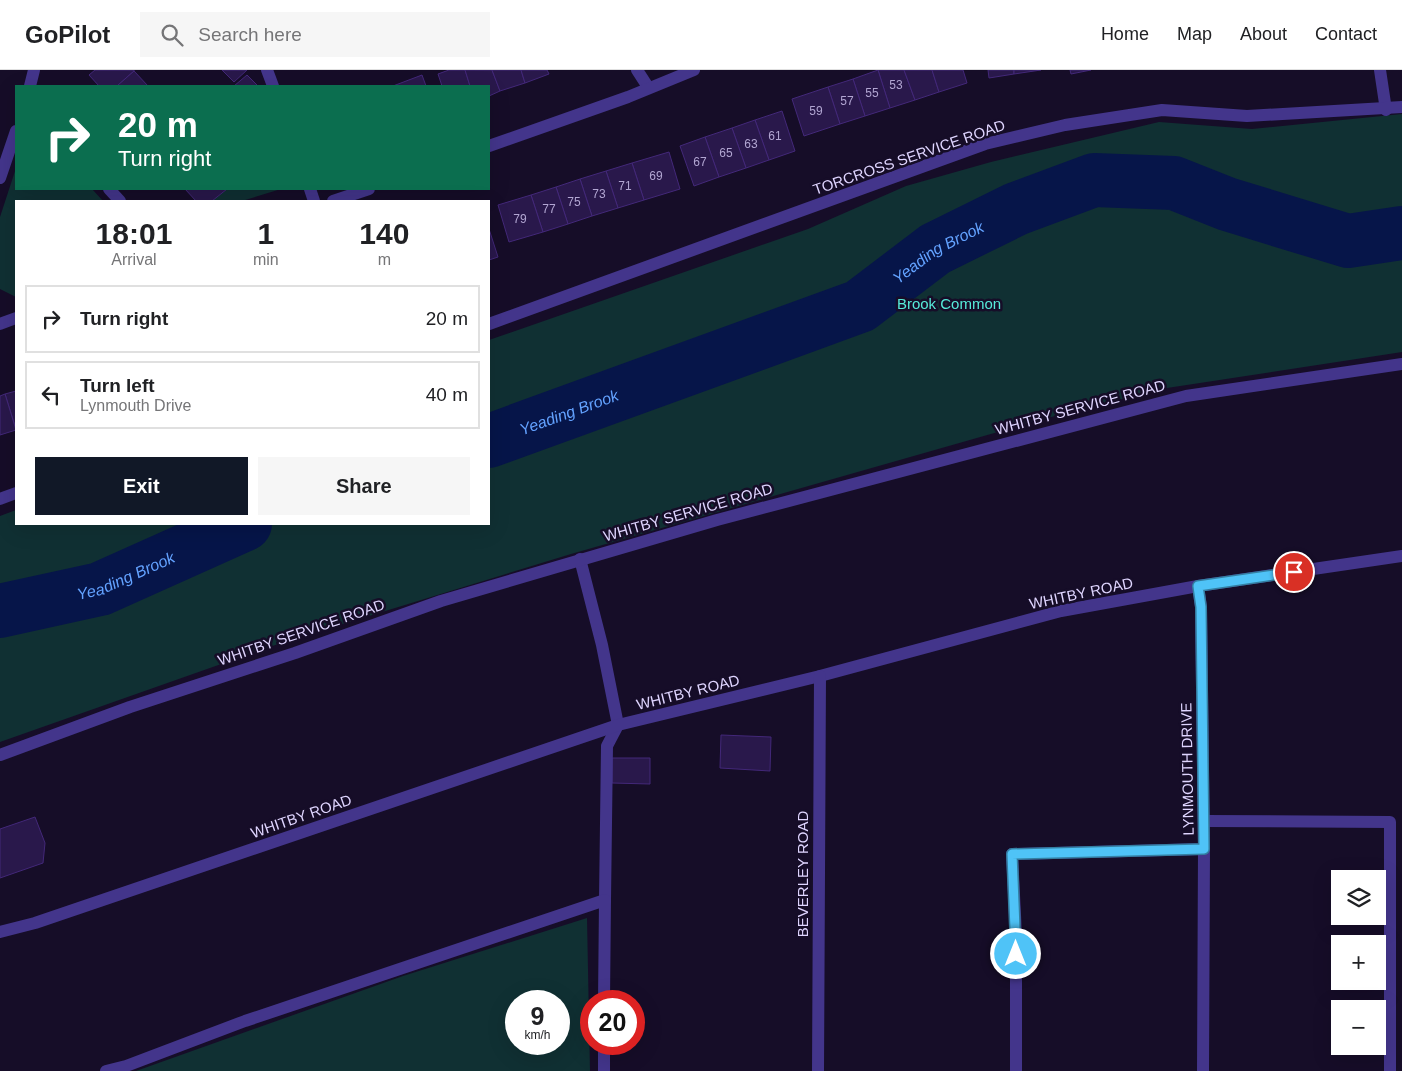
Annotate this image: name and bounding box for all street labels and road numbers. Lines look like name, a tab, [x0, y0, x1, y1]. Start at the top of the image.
street label: TORCROSS SERVICE ROAD	[811, 116, 1007, 198]
street label: WHITBY SERVICE ROAD	[993, 376, 1167, 438]
street label: WHITBY SERVICE ROAD	[601, 480, 775, 544]
street label: WHITBY ROAD	[1028, 574, 1135, 612]
street label: WHITBY SERVICE ROAD	[215, 595, 387, 669]
street label: WHITBY ROAD	[635, 671, 741, 713]
street label: LYNMOUTH DRIVE	[1177, 702, 1197, 836]
street label: WHITBY ROAD	[248, 791, 354, 841]
street label: BEVERLEY ROAD	[794, 811, 811, 937]

